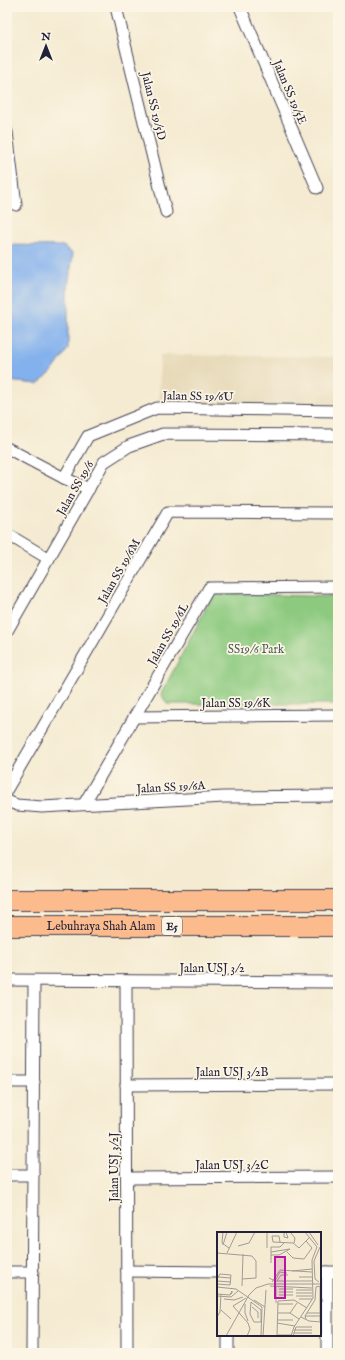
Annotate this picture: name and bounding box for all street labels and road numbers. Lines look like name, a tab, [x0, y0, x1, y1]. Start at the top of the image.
street label: Jalan SS 19/5E	[268, 56, 310, 127]
street label: Jalan SS 19/5D	[136, 68, 169, 142]
street label: Jalan SS 19/6U	[160, 388, 234, 406]
street label: Jalan SS 19/6	[53, 457, 98, 521]
street label: Jalan SS 19/6M	[94, 536, 145, 608]
street label: Jalan SS 19/6L	[144, 600, 193, 670]
street label: Jalan SS 19/6K	[199, 696, 271, 712]
street label: Jalan SS 19/6A	[134, 778, 207, 798]
road number: E5	[162, 917, 182, 935]
street label: Lebuhraya Shah Alam	[47, 919, 155, 934]
street label: Jalan USJ 3/2	[177, 961, 245, 977]
street label: Jalan USJ 3/2B	[193, 1065, 269, 1081]
street label: Jalan USJ 3/2J	[107, 1132, 123, 1204]
street label: Jalan USJ 3/2C	[193, 1158, 269, 1174]

